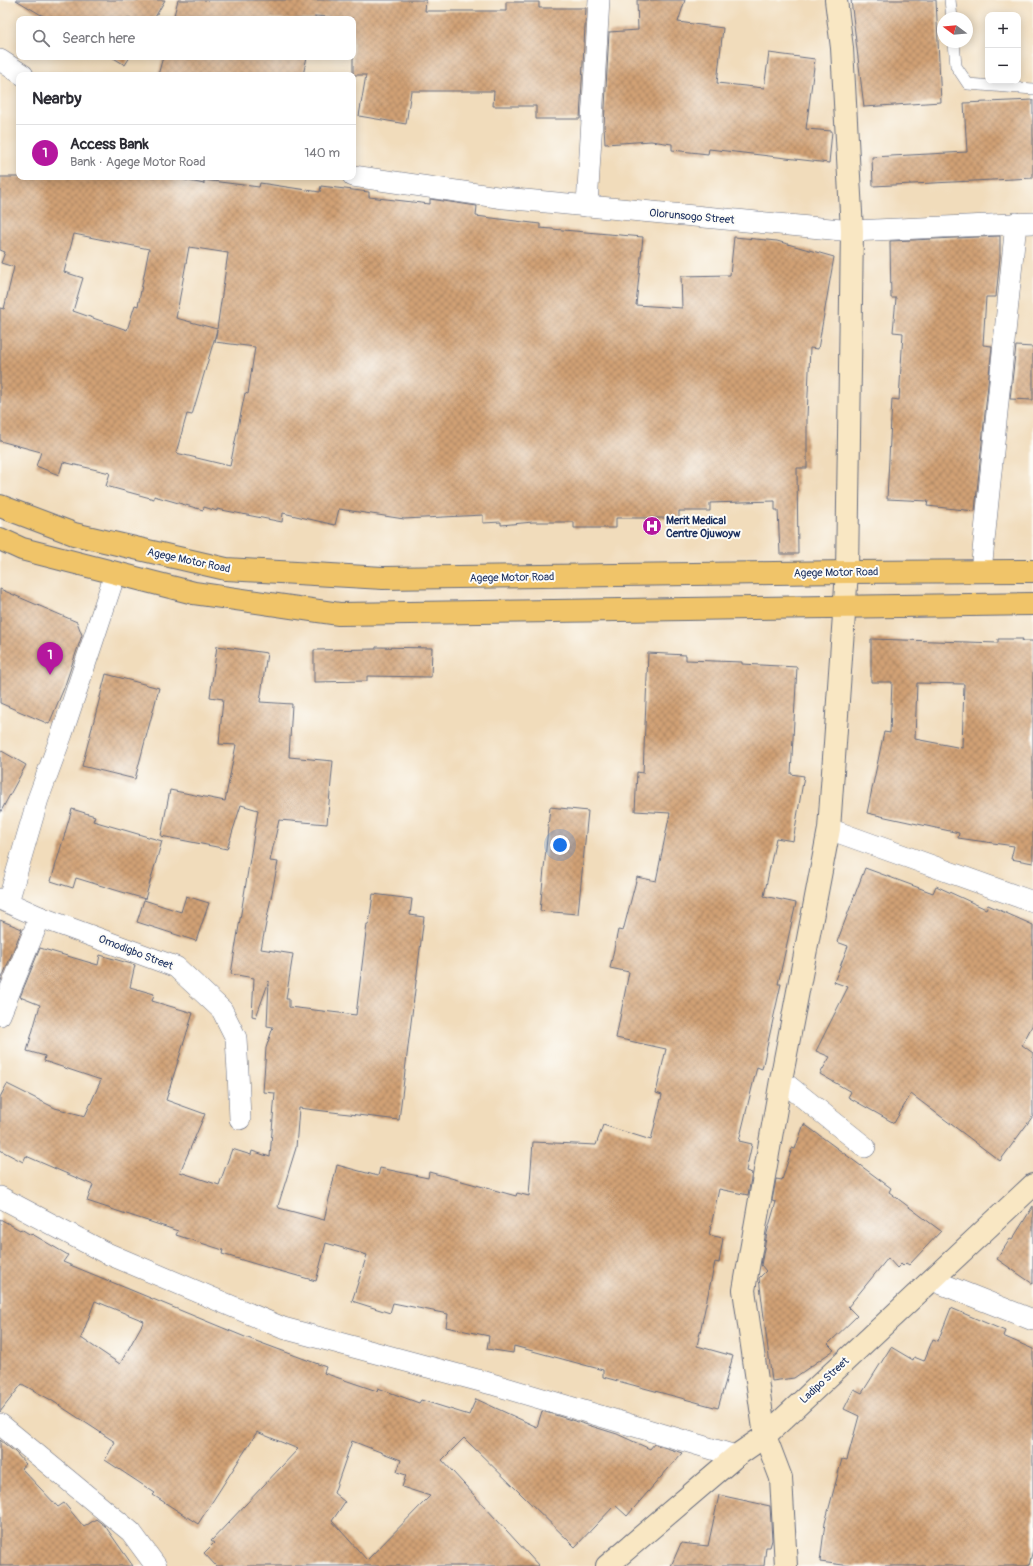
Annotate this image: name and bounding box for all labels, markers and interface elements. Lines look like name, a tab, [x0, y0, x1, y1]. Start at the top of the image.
north arrow	[937, 12, 973, 48]
map controls	[985, 12, 1021, 84]
button: +	[985, 12, 1021, 48]
search box	[16, 16, 356, 60]
icon: search	[30, 27, 52, 49]
text: Search here	[62, 29, 135, 48]
button: −	[985, 48, 1021, 84]
text: Nearby	[32, 88, 81, 109]
text: Access Bank	[70, 135, 149, 154]
text: 1	[42, 145, 48, 161]
text: 140 m	[304, 145, 340, 161]
text: Bank · Agege Motor Road	[70, 154, 206, 170]
street label: Olorunsogo Street	[649, 206, 736, 227]
place label: Merit Medical Centre Ojuwoyw	[666, 514, 741, 540]
hospital icon: Merit Medical Centre Ojuwoyw	[641, 515, 663, 537]
street label: Agege Motor Road	[146, 545, 232, 576]
street label: Agege Motor Road	[794, 565, 878, 580]
street label: Agege Motor Road	[470, 570, 554, 585]
pin: 1	[37, 642, 63, 675]
your location	[550, 835, 570, 855]
street label: Omodigbo Street	[97, 932, 176, 973]
street label: Ladipo Street	[797, 1354, 852, 1406]

